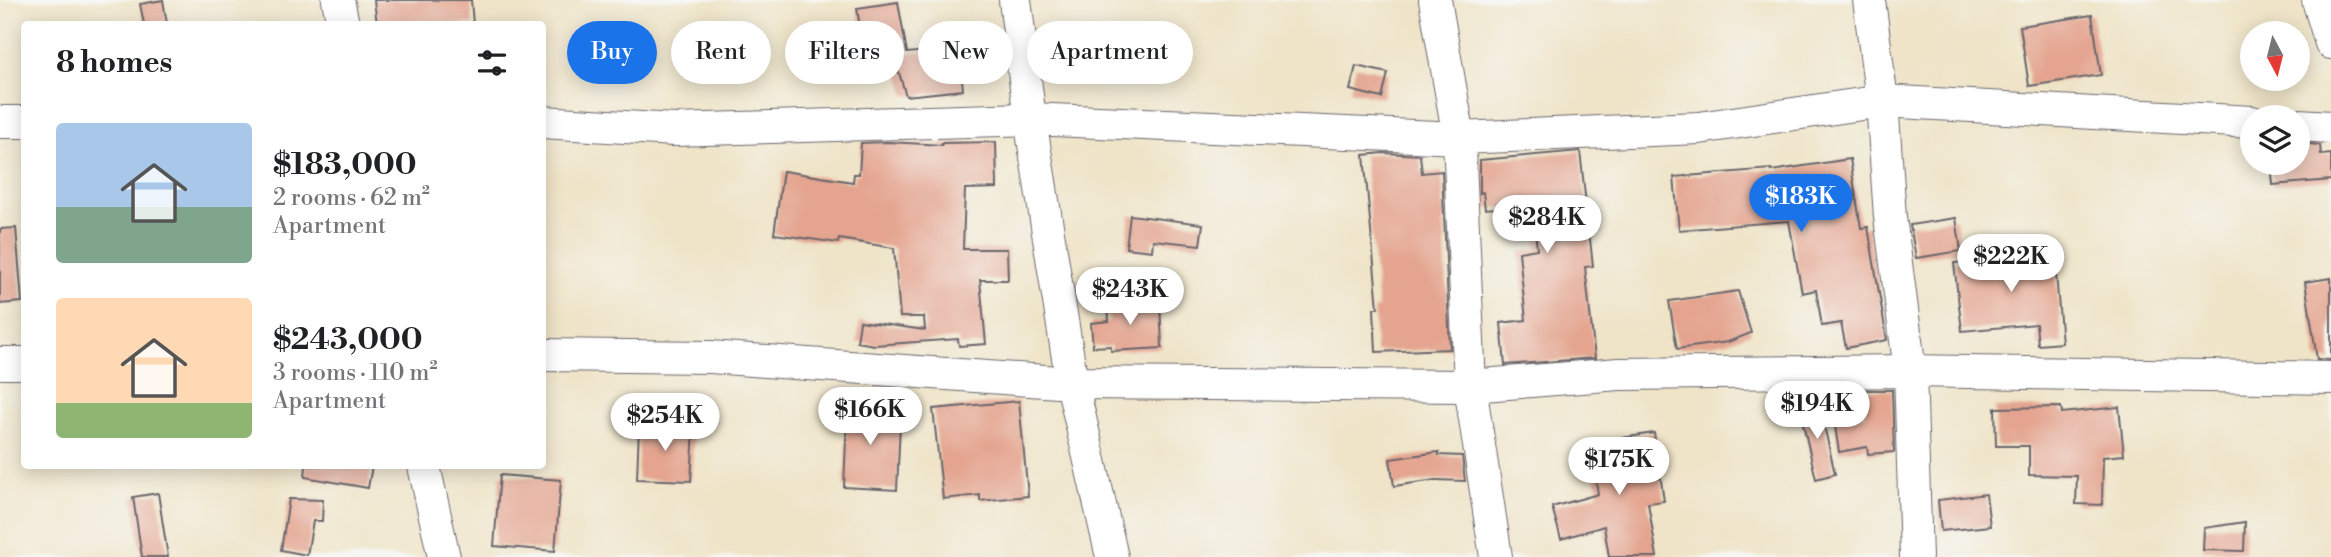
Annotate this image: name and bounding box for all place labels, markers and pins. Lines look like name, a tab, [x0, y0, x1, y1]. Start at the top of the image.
pin: $183K	[1752, 174, 1850, 234]
pin: $284K	[1498, 196, 1596, 255]
pin: $222K	[1962, 234, 2060, 294]
pin: $243K	[1081, 268, 1179, 327]
pin: $194K	[1768, 382, 1866, 441]
pin: $166K	[821, 388, 919, 447]
pin: $254K	[616, 393, 714, 453]
pin: $175K	[1570, 438, 1668, 497]

